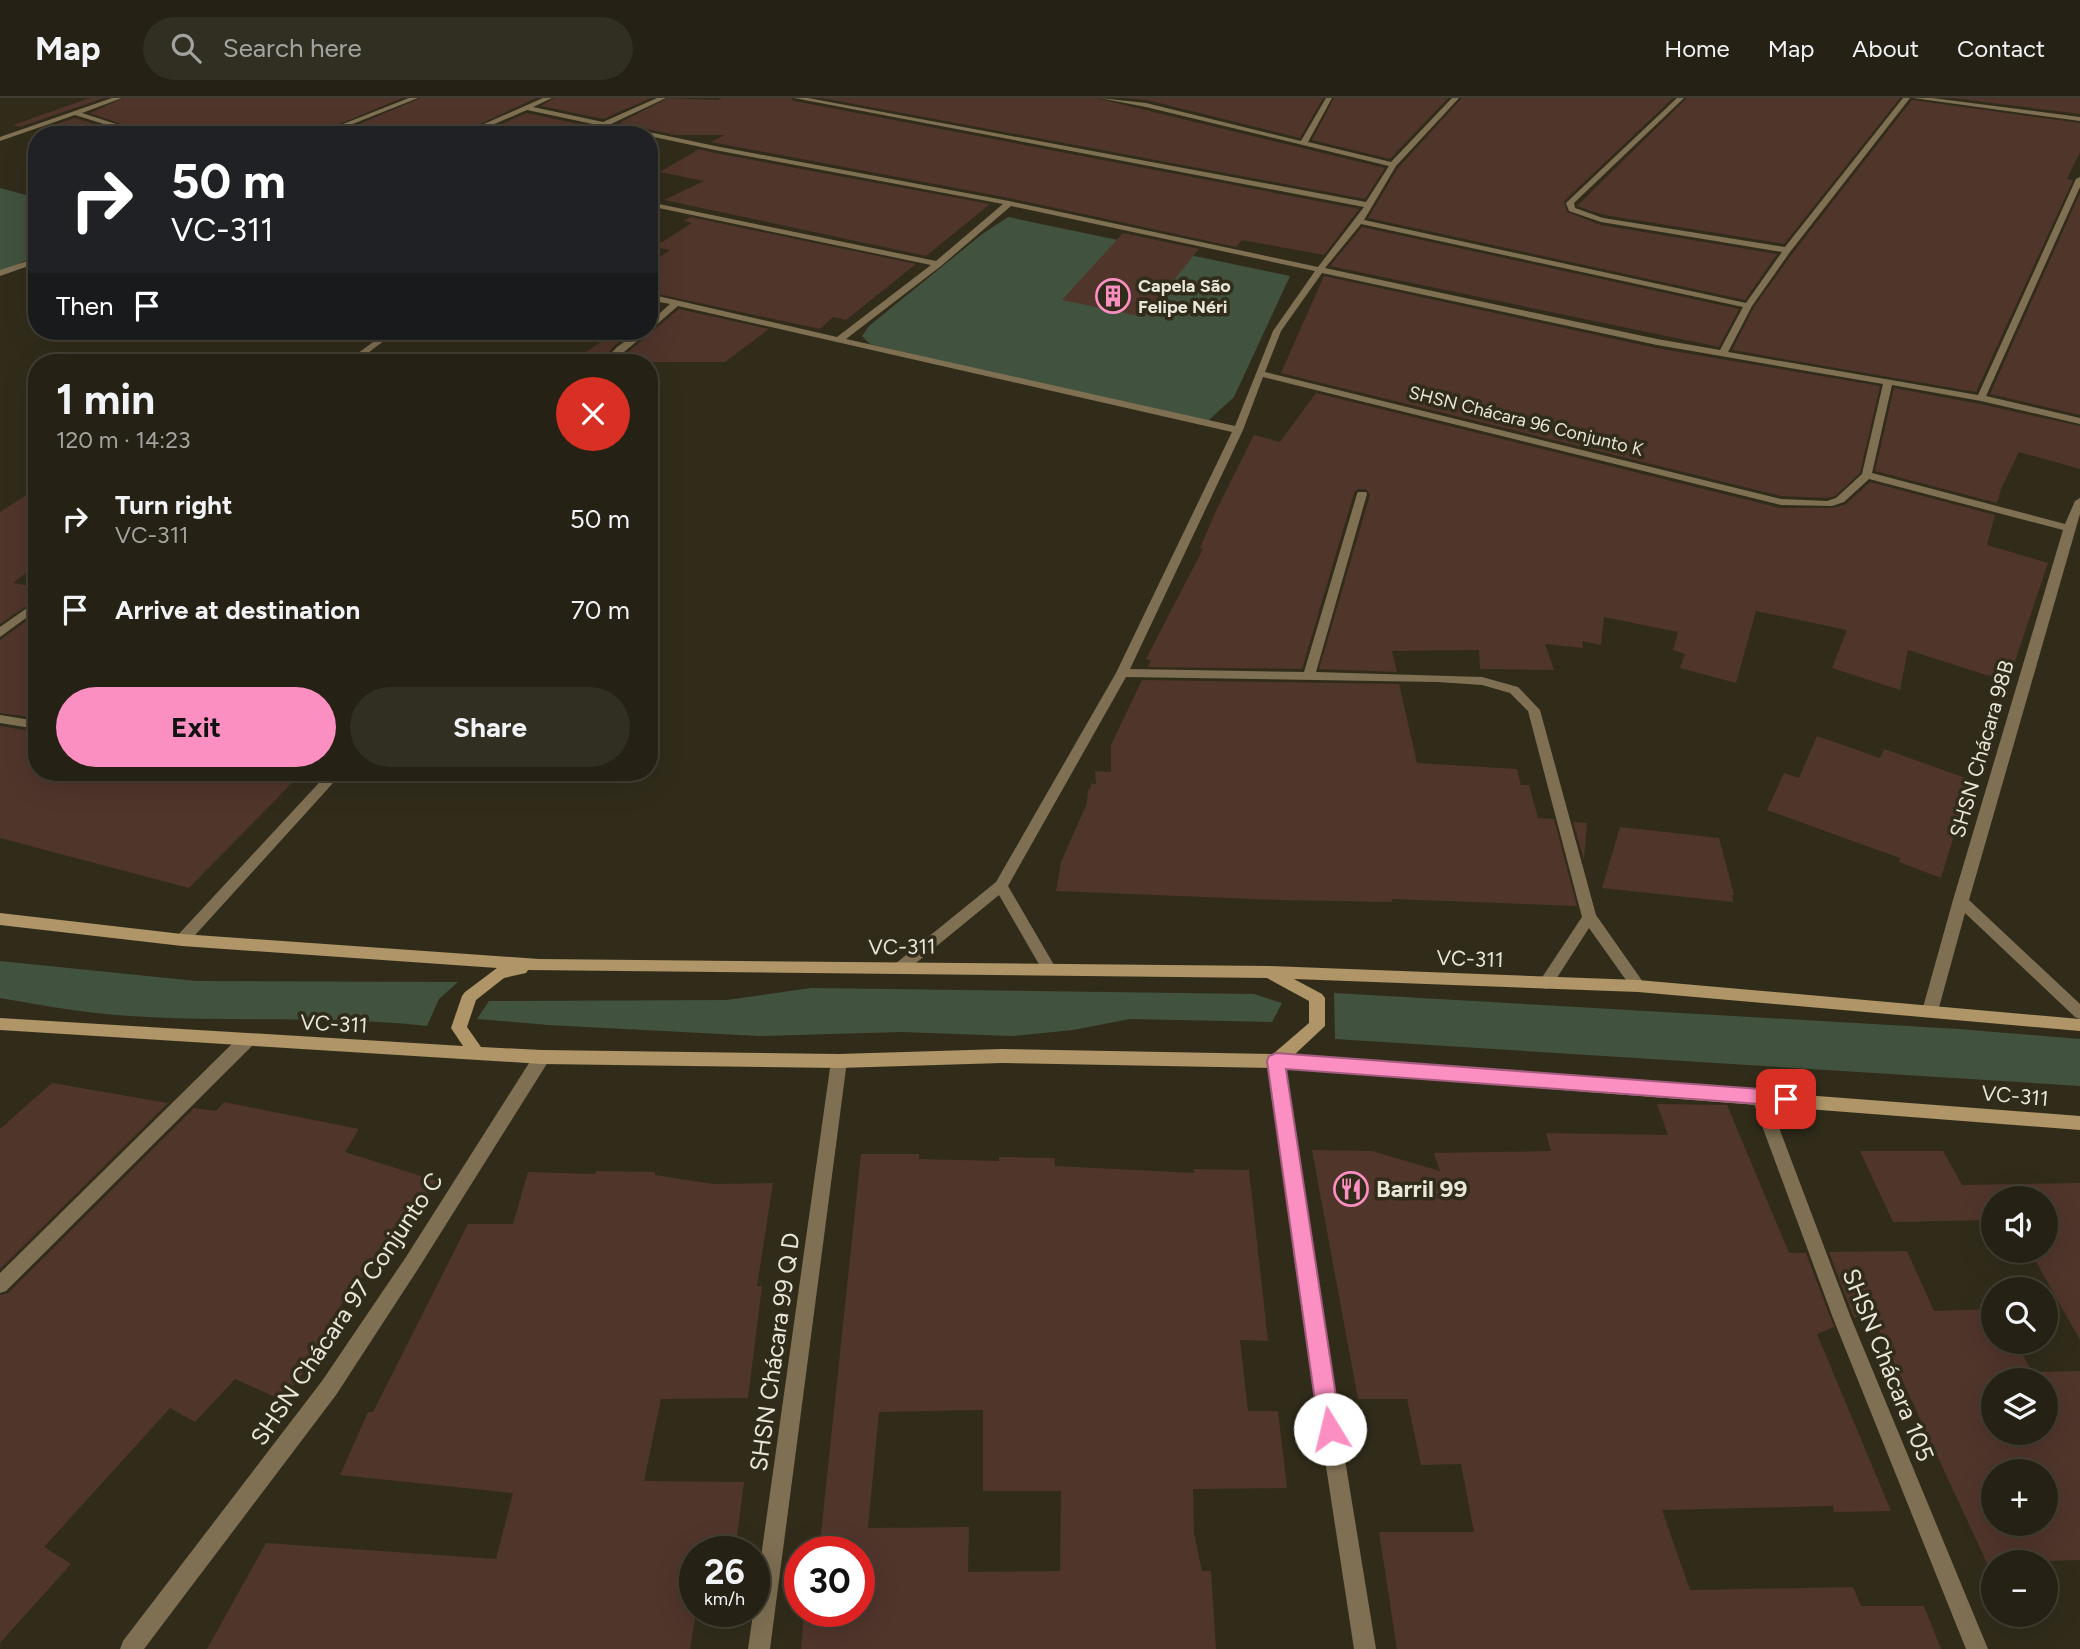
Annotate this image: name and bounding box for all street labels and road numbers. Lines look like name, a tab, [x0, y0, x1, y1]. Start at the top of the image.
street label: SHSN Chácara 96 Conjunto K	[1407, 381, 1645, 461]
street label: SHSN Chácara 98B	[1944, 657, 2019, 840]
street label: VC-311	[868, 933, 936, 960]
street label: VC-311	[1436, 945, 1504, 972]
street label: VC-311	[300, 1009, 368, 1038]
street label: VC-311	[1980, 1080, 2050, 1111]
street label: SHSN Chácara 97 Conjunto C	[244, 1167, 449, 1451]
street label: SHSN Chácara 99 Q D	[743, 1231, 806, 1473]
street label: SHSN Chácara 105	[1837, 1264, 1940, 1466]

